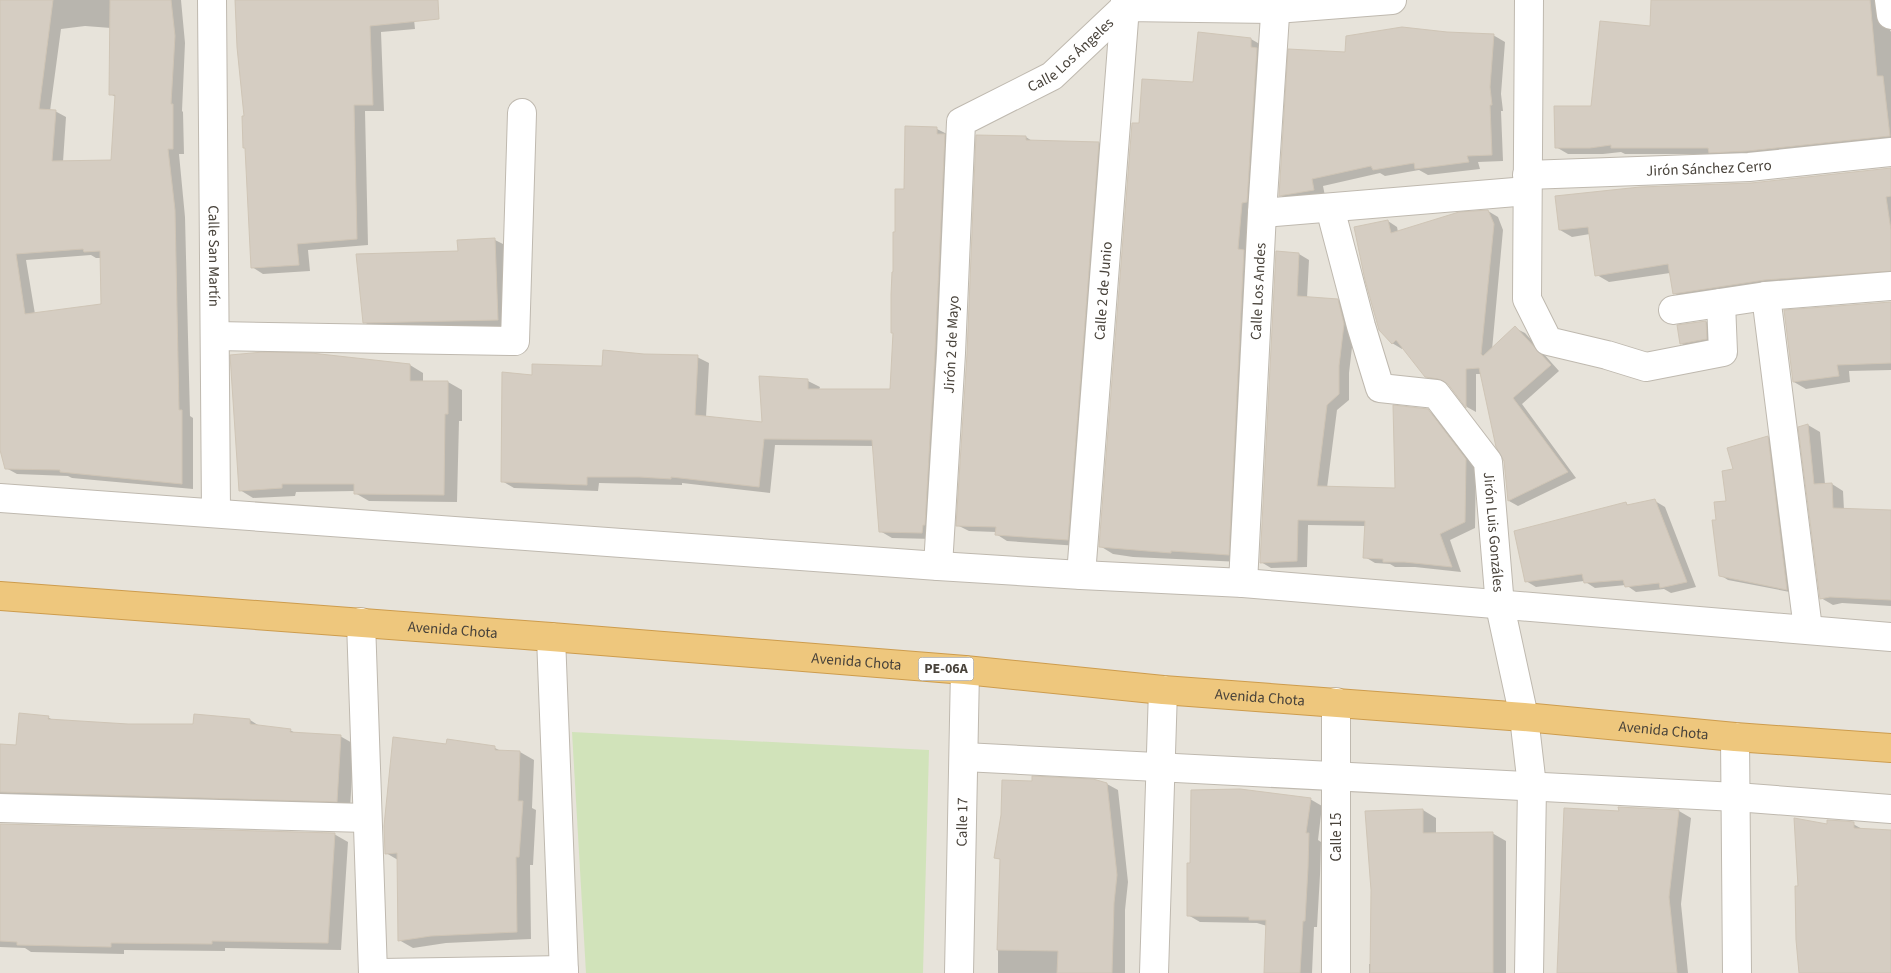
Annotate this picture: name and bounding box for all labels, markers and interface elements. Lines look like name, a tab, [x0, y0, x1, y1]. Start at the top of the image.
street label: Calle Los Ángeles	[1024, 13, 1118, 97]
street label: Jirón Sánchez Cerro	[1646, 154, 1773, 181]
street label: Calle San Martín	[203, 205, 225, 307]
street label: Calle 2 de Junio	[1089, 241, 1117, 341]
street label: Calle Los Andes	[1245, 242, 1271, 340]
street label: Jirón 2 de Mayo	[938, 295, 964, 394]
street label: Jirón Luis Gonzáles	[1478, 471, 1509, 593]
street label: Avenida Chota	[407, 616, 499, 644]
street label: Avenida Chota	[811, 647, 902, 675]
road number: PE-06A	[918, 658, 974, 681]
street label: Avenida Chota	[1214, 683, 1306, 711]
street label: Avenida Chota	[1618, 716, 1709, 745]
street label: Calle 17	[951, 797, 973, 847]
street label: Calle 15	[1326, 812, 1347, 862]

